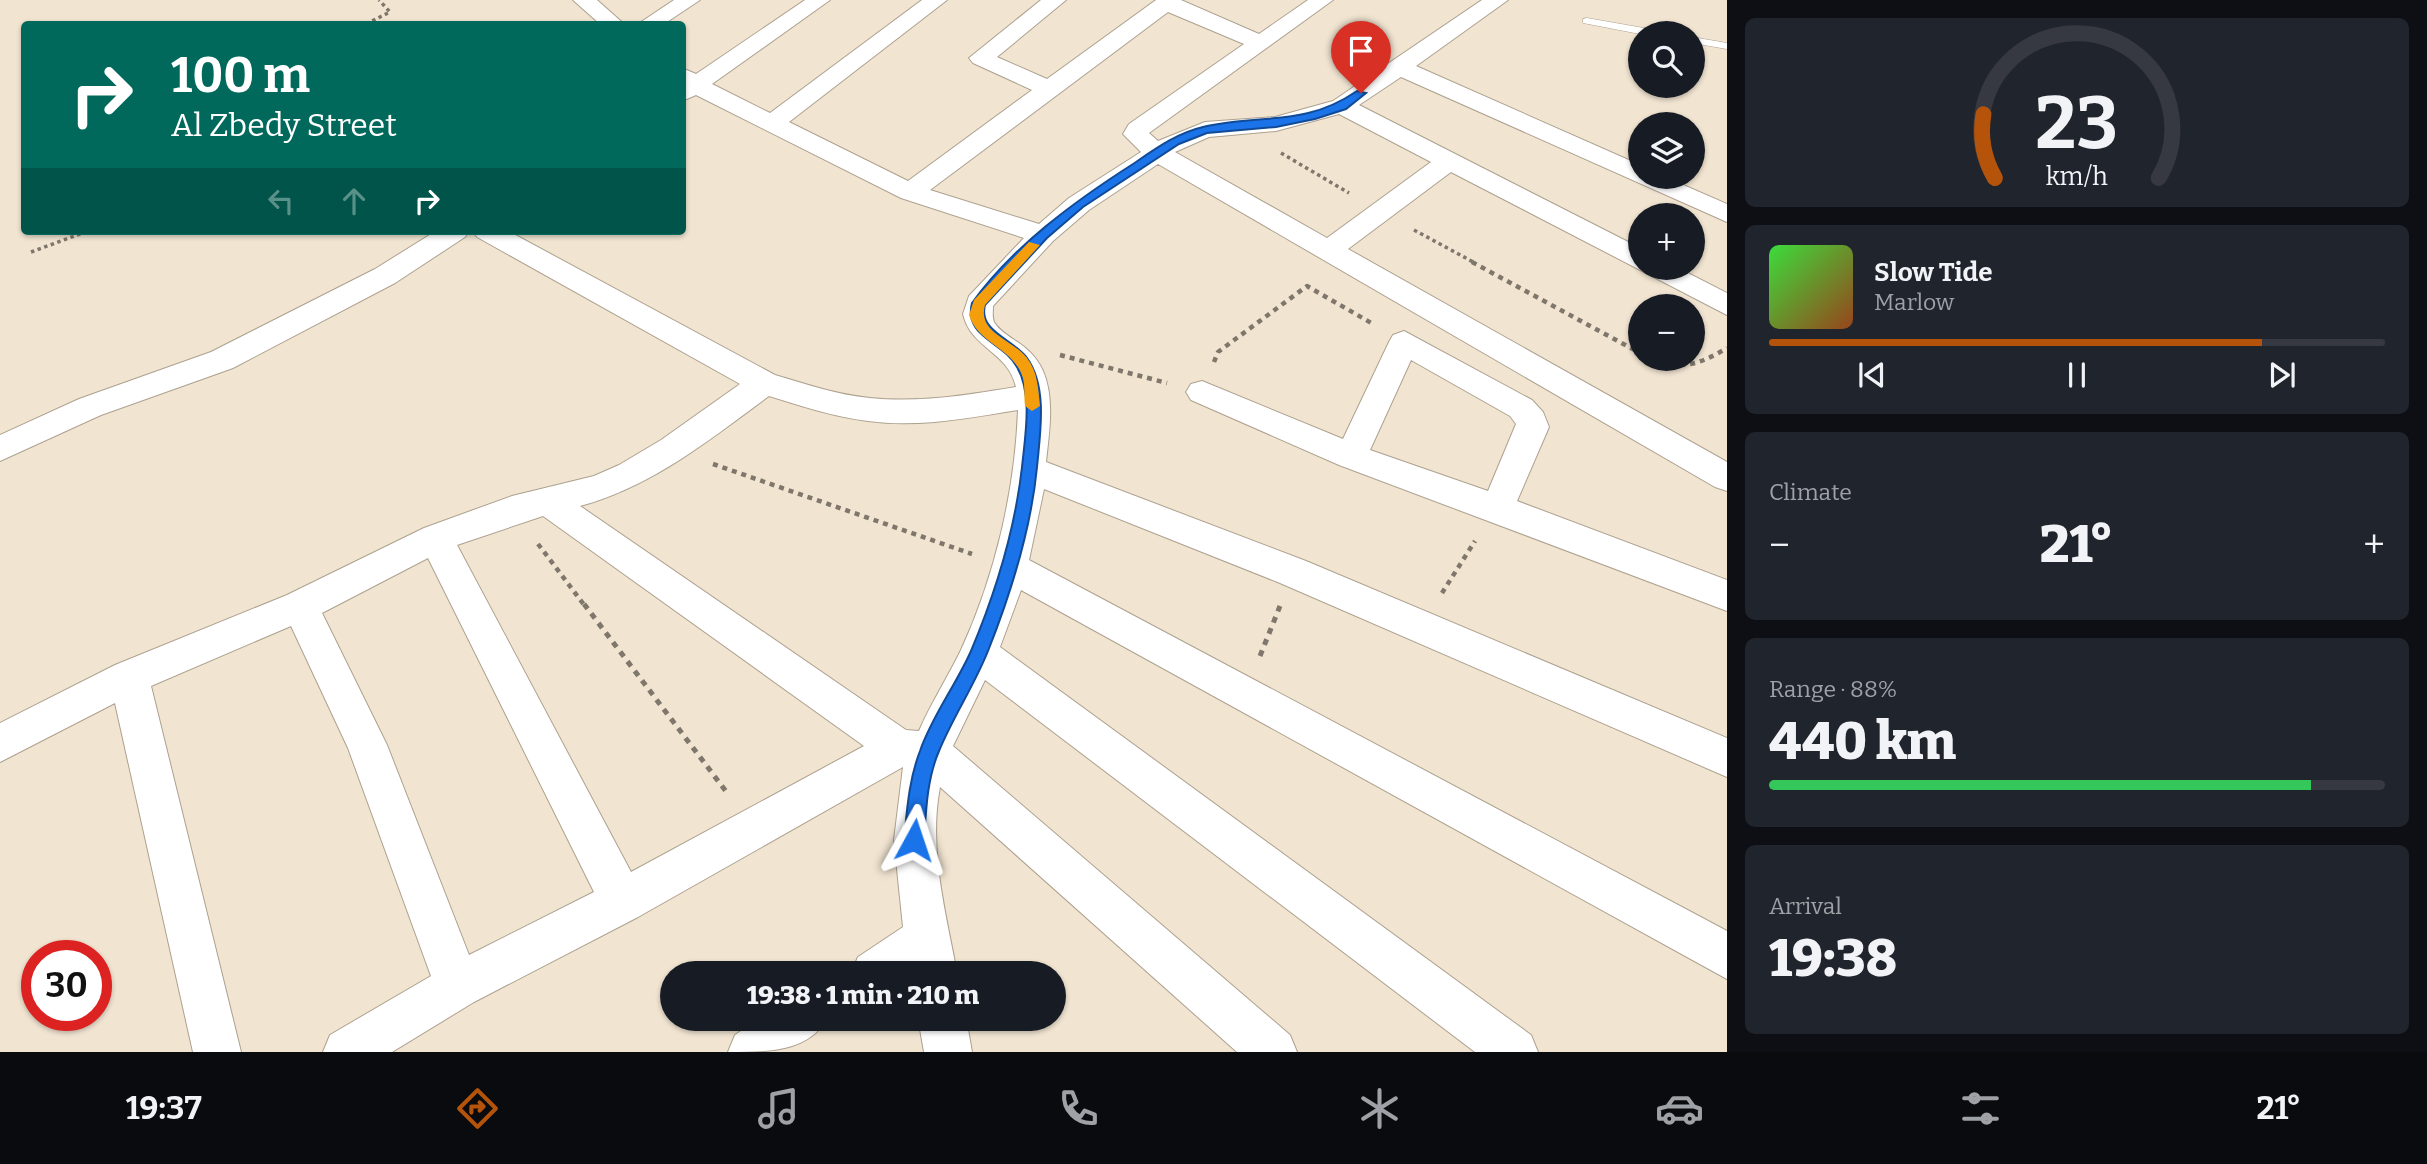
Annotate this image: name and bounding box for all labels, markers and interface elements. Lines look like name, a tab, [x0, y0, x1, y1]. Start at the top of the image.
pin	[1331, 21, 1391, 93]
map controls	[1628, 21, 1705, 371]
button: search	[1628, 21, 1705, 98]
icon: arrive	[1342, 32, 1380, 70]
text: 100 m	[171, 46, 310, 105]
icon: right	[56, 49, 147, 140]
text: 23	[2036, 81, 2118, 168]
text: Al Zbedy Street	[171, 106, 397, 144]
button: layers	[1628, 112, 1705, 189]
text: km/h	[2046, 162, 2108, 192]
icon: left	[262, 182, 300, 220]
icon: ahead	[335, 182, 373, 220]
icon: right	[408, 182, 446, 220]
button: +	[1628, 203, 1705, 280]
text: Slow Tide	[1874, 257, 1993, 288]
text: Marlow	[1874, 288, 1954, 316]
button: −	[1628, 294, 1705, 371]
icon: previous	[1853, 356, 1891, 394]
icon: pause	[2058, 356, 2096, 394]
icon: next	[2263, 356, 2301, 394]
text: Climate	[1769, 478, 1852, 506]
text: 21°	[2040, 513, 2113, 576]
text: −	[1769, 522, 1790, 568]
text: +	[2363, 522, 2385, 568]
text: Range · 88%	[1769, 675, 1897, 703]
text: 440 km	[1769, 710, 1956, 773]
position arrow	[877, 803, 951, 877]
text: Arrival	[1769, 892, 1842, 920]
text: 19:38	[1769, 927, 1897, 990]
speed limit sign: 30	[21, 940, 112, 1031]
text: 19:38 · 1 min · 210 m	[747, 980, 979, 1011]
icon: directions	[453, 1084, 502, 1133]
icon: music	[754, 1084, 803, 1133]
icon: phone	[1054, 1084, 1103, 1133]
icon: climate	[1355, 1084, 1404, 1133]
icon: car	[1655, 1084, 1704, 1133]
icon: filters	[1956, 1084, 2005, 1133]
text: 19:37	[126, 1089, 202, 1127]
text: 21°	[2257, 1089, 2301, 1127]

